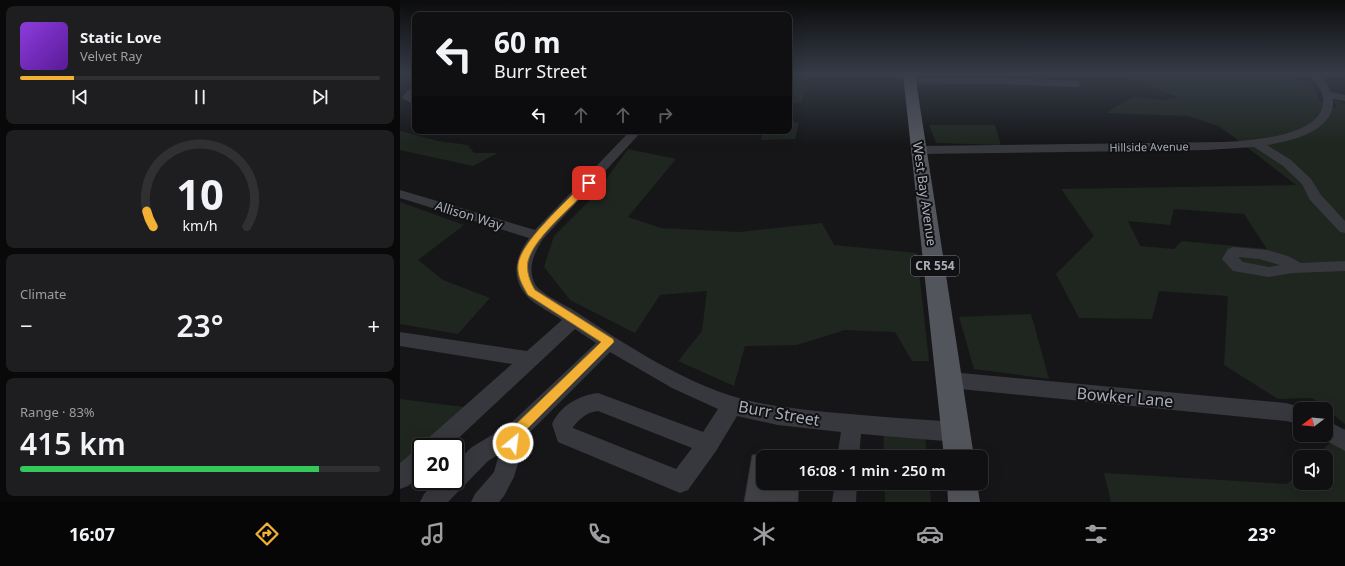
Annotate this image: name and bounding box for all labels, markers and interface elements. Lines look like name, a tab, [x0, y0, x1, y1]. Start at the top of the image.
text: 60 m	[494, 23, 561, 61]
text: Static Love	[80, 27, 161, 47]
icon: left	[428, 28, 480, 80]
text: Velvet Ray	[80, 47, 142, 65]
text: Burr Street	[494, 59, 587, 83]
icon: previous	[69, 86, 91, 108]
icon: pause	[189, 86, 211, 108]
icon: next	[309, 86, 331, 108]
icon: left	[528, 104, 550, 126]
icon: ahead	[570, 104, 592, 126]
icon: ahead	[612, 104, 634, 126]
icon: right	[654, 104, 676, 126]
street label: Hillside Avenue	[1109, 138, 1189, 155]
street label: West Bay Avenue	[909, 141, 941, 247]
text: 10	[176, 166, 224, 222]
pin	[572, 166, 606, 200]
icon: arrive	[578, 172, 600, 194]
street label: Allison Way	[433, 196, 505, 234]
text: km/h	[182, 216, 218, 235]
road number: CR 554	[911, 256, 959, 276]
text: Climate	[20, 285, 66, 303]
text: 23°	[176, 305, 224, 346]
text: −	[20, 310, 33, 340]
text: +	[367, 310, 380, 340]
street label: Bowker Lane	[1076, 382, 1174, 412]
street label: Burr Street	[737, 395, 822, 431]
north arrow	[1293, 402, 1333, 442]
map controls	[1293, 402, 1333, 490]
text: Range · 83%	[20, 403, 95, 421]
position arrow	[492, 422, 534, 464]
text: 415 km	[20, 423, 126, 464]
speed limit sign: 20	[412, 438, 464, 490]
button: sound	[1293, 450, 1333, 490]
text: 16:08 · 1 min · 250 m	[798, 460, 946, 480]
icon: directions	[253, 520, 281, 548]
icon: music	[419, 520, 447, 548]
icon: phone	[585, 520, 613, 548]
icon: climate	[750, 520, 778, 548]
icon: car	[916, 520, 944, 548]
icon: filters	[1082, 520, 1110, 548]
text: 16:07	[69, 522, 115, 546]
text: 23°	[1248, 522, 1276, 546]

